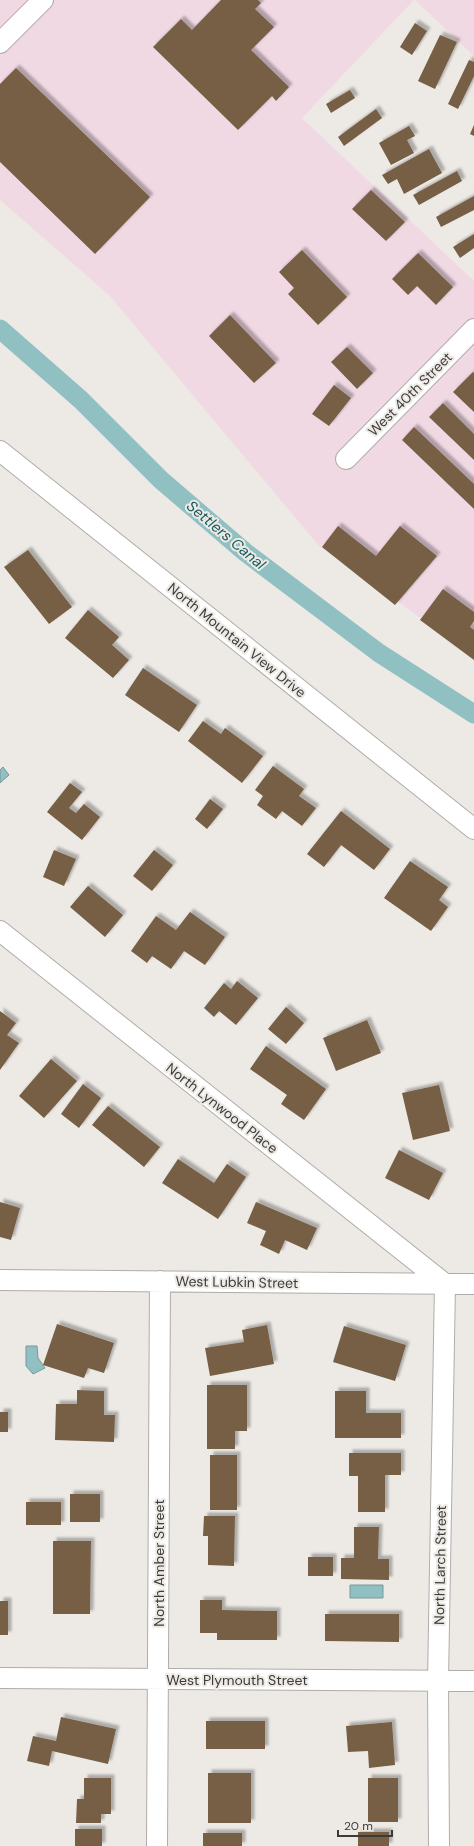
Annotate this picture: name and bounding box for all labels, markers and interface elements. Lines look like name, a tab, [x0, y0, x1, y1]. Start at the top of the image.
street label: West 40th Street	[364, 348, 456, 440]
water label: Settlers Canal	[182, 496, 270, 574]
street label: North Mountain View Drive	[164, 579, 310, 701]
street label: North Lynwood Place	[162, 1059, 282, 1157]
street label: West Lubkin Street	[175, 1272, 299, 1292]
street label: North Amber Street	[150, 1499, 168, 1627]
street label: North Larch Street	[430, 1505, 450, 1625]
street label: West Plymouth Street	[166, 1671, 308, 1689]
scale bar	[338, 1812, 392, 1838]
text: 20 m	[344, 1818, 373, 1834]

